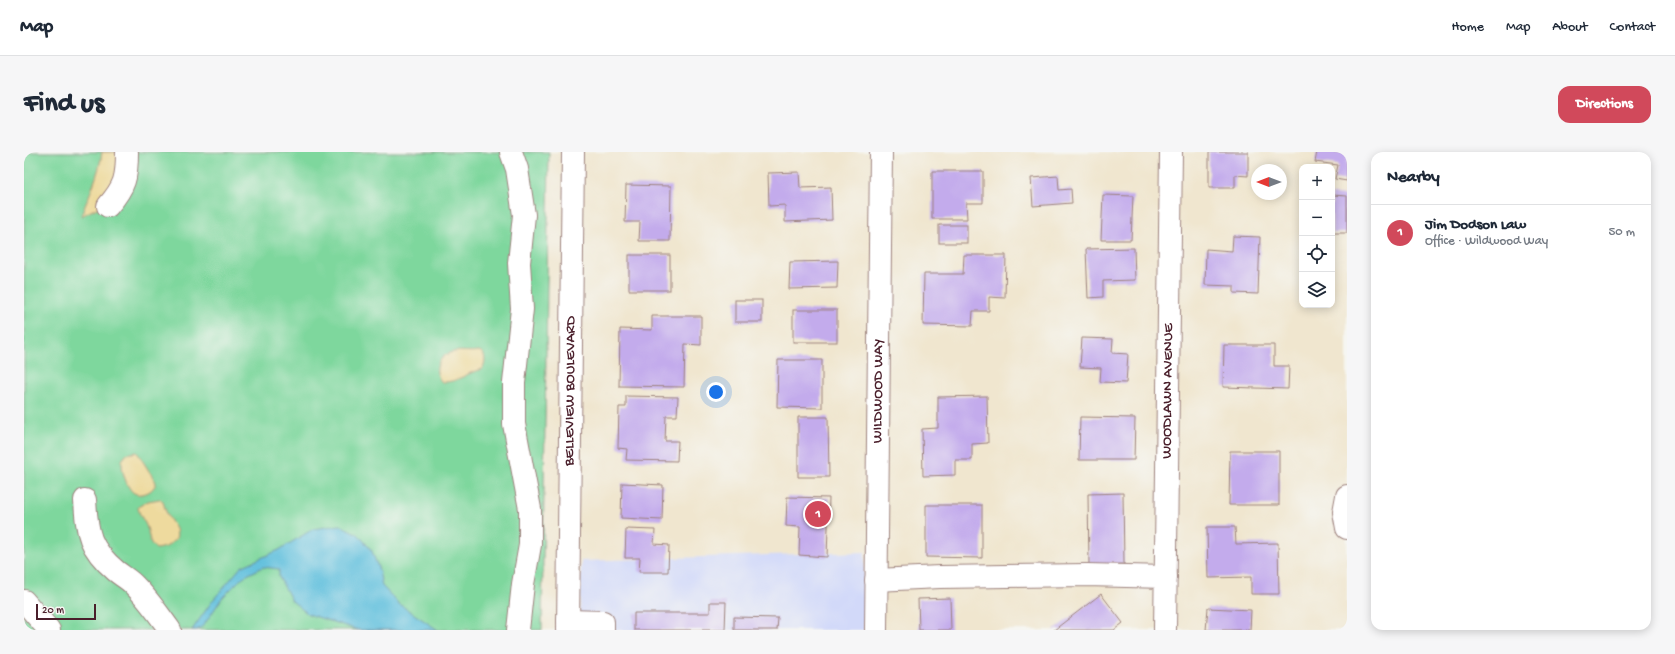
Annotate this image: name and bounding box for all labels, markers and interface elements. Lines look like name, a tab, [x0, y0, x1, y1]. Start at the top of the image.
text: Map	[20, 16, 53, 39]
text: Home	[1452, 19, 1484, 36]
text: Map	[1506, 19, 1530, 36]
text: About	[1552, 19, 1588, 36]
text: Contact	[1610, 19, 1655, 36]
button: Directions	[1558, 86, 1651, 123]
text: Find us	[24, 88, 104, 121]
north arrow	[1251, 164, 1287, 200]
map controls	[1299, 164, 1335, 308]
button: +	[1299, 164, 1335, 200]
text: Nearby	[1387, 168, 1440, 188]
button: −	[1299, 200, 1335, 236]
text: Jim Dodson Law	[1425, 216, 1526, 234]
text: 1	[1397, 225, 1403, 240]
text: 50 m	[1608, 225, 1635, 240]
text: Office · Wildwood Way	[1425, 234, 1548, 249]
button: locate	[1299, 236, 1335, 272]
button: layers	[1299, 272, 1335, 308]
street label: BELLEVIEW BOULEVARD	[561, 316, 580, 467]
street label: WOODLAWN AVENUE	[1158, 323, 1178, 459]
street label: WILDWOOD WAY	[869, 339, 888, 443]
your location	[706, 382, 726, 402]
pin: 1	[805, 499, 831, 529]
scale bar	[36, 602, 96, 621]
text: 20 m	[42, 605, 64, 617]

